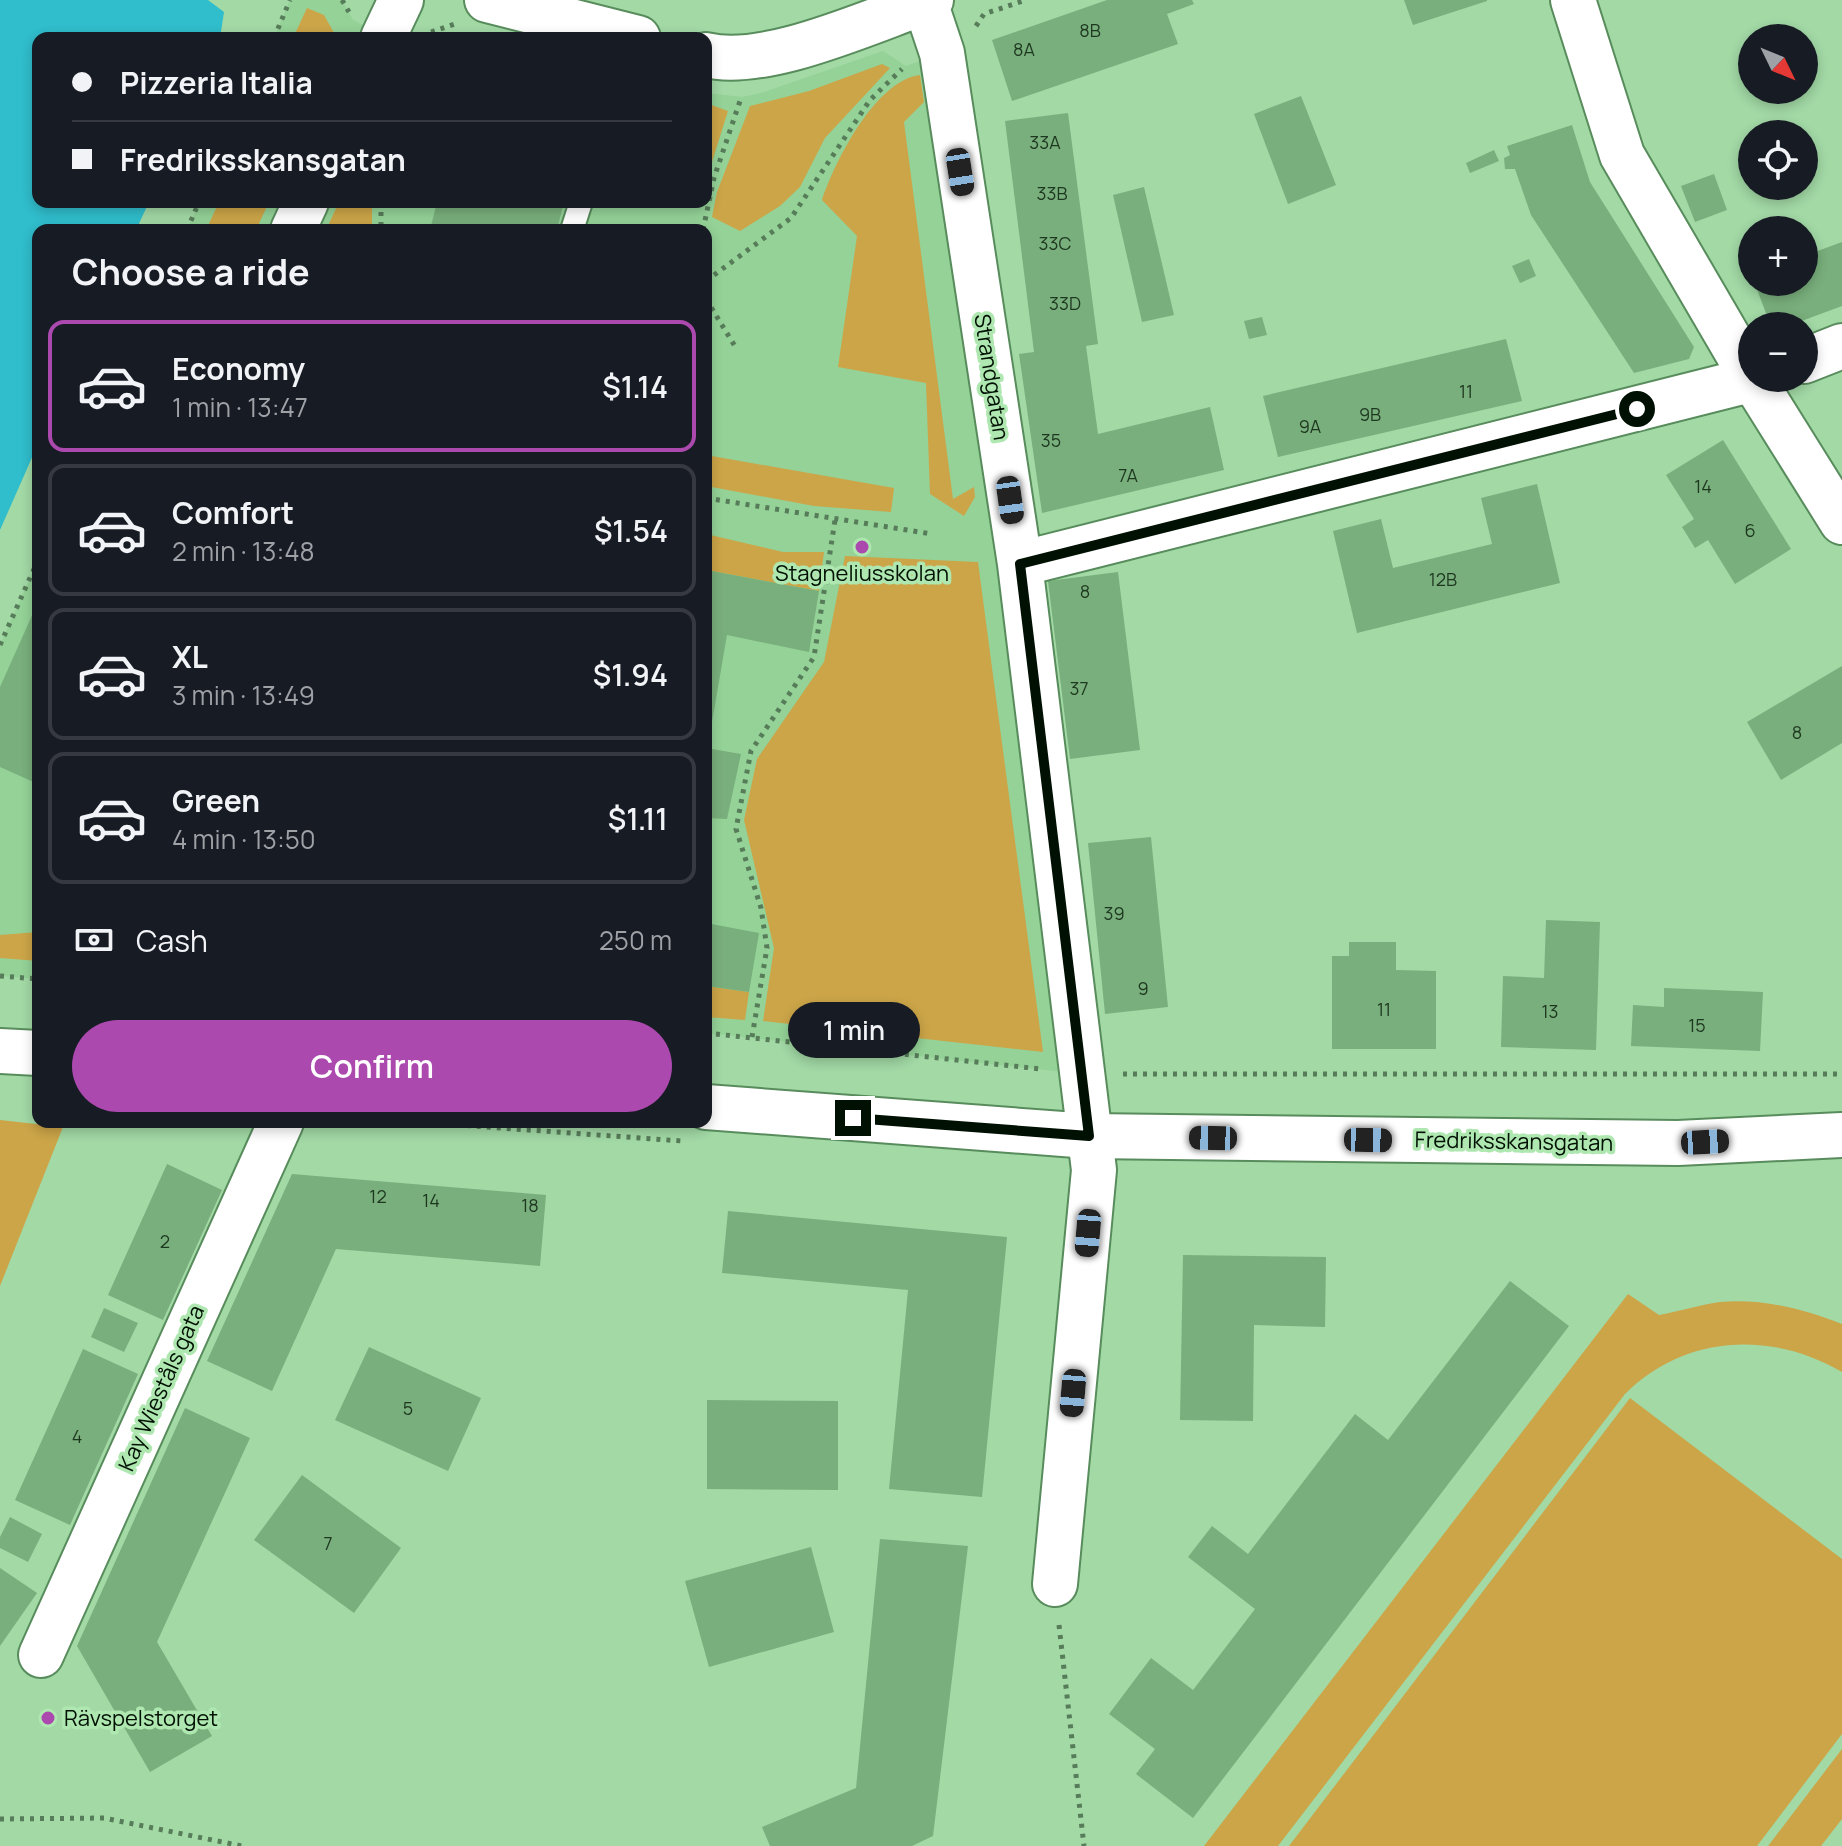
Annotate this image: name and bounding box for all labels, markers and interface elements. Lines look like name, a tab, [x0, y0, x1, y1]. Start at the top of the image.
house number: 8B	[1079, 18, 1101, 42]
north arrow	[1738, 24, 1818, 104]
map controls	[1738, 24, 1818, 392]
house number: 8A	[1013, 37, 1036, 61]
text: Pizzeria Italia	[120, 62, 313, 103]
button: locate	[1738, 120, 1818, 200]
house number: 33A	[1029, 130, 1061, 154]
text: Fredriksskansgatan	[120, 139, 406, 180]
car	[944, 146, 976, 198]
house number: 33B	[1037, 181, 1067, 205]
button: +	[1738, 216, 1818, 296]
house number: 33C	[1039, 231, 1072, 255]
text: Choose a ride	[72, 247, 310, 296]
house number: 33D	[1049, 291, 1081, 315]
street label: Strandgatan	[967, 312, 1017, 442]
button: −	[1738, 312, 1818, 392]
text: Economy	[172, 348, 305, 389]
icon: car	[76, 350, 148, 422]
text: $1.14	[602, 366, 668, 407]
house number: 11	[1459, 379, 1473, 403]
text: 1 min · 13:47	[172, 389, 308, 425]
route start	[1619, 391, 1655, 427]
house number: 9B	[1359, 402, 1381, 426]
house number: 9A	[1299, 414, 1322, 438]
house number: 35	[1041, 428, 1061, 452]
house number: 7A	[1118, 463, 1138, 487]
house number: 14	[1694, 474, 1712, 498]
car	[995, 475, 1025, 525]
text: Comfort	[172, 492, 294, 533]
icon: car	[76, 494, 148, 566]
text: $1.54	[594, 510, 668, 551]
house number: 6	[1744, 518, 1756, 542]
text: 2 min · 13:48	[172, 533, 315, 569]
marker: Stagneliusskolan	[853, 538, 871, 556]
place label: Stagneliusskolan	[775, 558, 949, 588]
house number: 12B	[1429, 567, 1457, 591]
house number: 8	[1080, 579, 1090, 603]
text: XL	[172, 636, 208, 677]
icon: car	[76, 638, 148, 710]
text: $1.94	[593, 654, 668, 695]
house number: 37	[1070, 676, 1089, 700]
text: 3 min · 13:49	[172, 677, 315, 713]
house number: 8	[1792, 720, 1802, 744]
text: Green	[172, 780, 260, 821]
icon: car	[76, 782, 148, 854]
text: $1.11	[608, 798, 668, 839]
text: 4 min · 13:50	[172, 821, 316, 857]
house number: 39	[1103, 901, 1125, 925]
icon: cash	[72, 918, 116, 962]
text: Cash	[136, 920, 208, 961]
text: 250 m	[599, 922, 672, 958]
house number: 9	[1137, 976, 1149, 1000]
house number: 11	[1377, 997, 1391, 1021]
house number: 13	[1542, 999, 1558, 1023]
callout: 1 min	[787, 1002, 919, 1058]
text: 1 min	[823, 1012, 885, 1048]
house number: 15	[1688, 1013, 1706, 1037]
button: Confirm	[72, 1020, 672, 1112]
route end	[835, 1100, 871, 1136]
street label: Fredriksskansgatan	[1414, 1124, 1614, 1158]
car	[1189, 1126, 1237, 1150]
car	[1344, 1128, 1392, 1152]
car	[1680, 1129, 1730, 1155]
house number: 12	[369, 1184, 387, 1208]
house number: 14	[422, 1188, 440, 1212]
house number: 18	[521, 1193, 539, 1217]
car	[1074, 1208, 1102, 1258]
house number: 2	[160, 1229, 170, 1253]
street label: Kay Wieståls gata	[111, 1300, 211, 1476]
car	[1059, 1368, 1087, 1418]
house number: 5	[403, 1396, 413, 1420]
house number: 4	[72, 1424, 82, 1448]
house number: 7	[323, 1531, 333, 1555]
place label: Rävspelstorget	[64, 1703, 218, 1733]
marker: Rävspelstorget	[39, 1709, 57, 1727]

